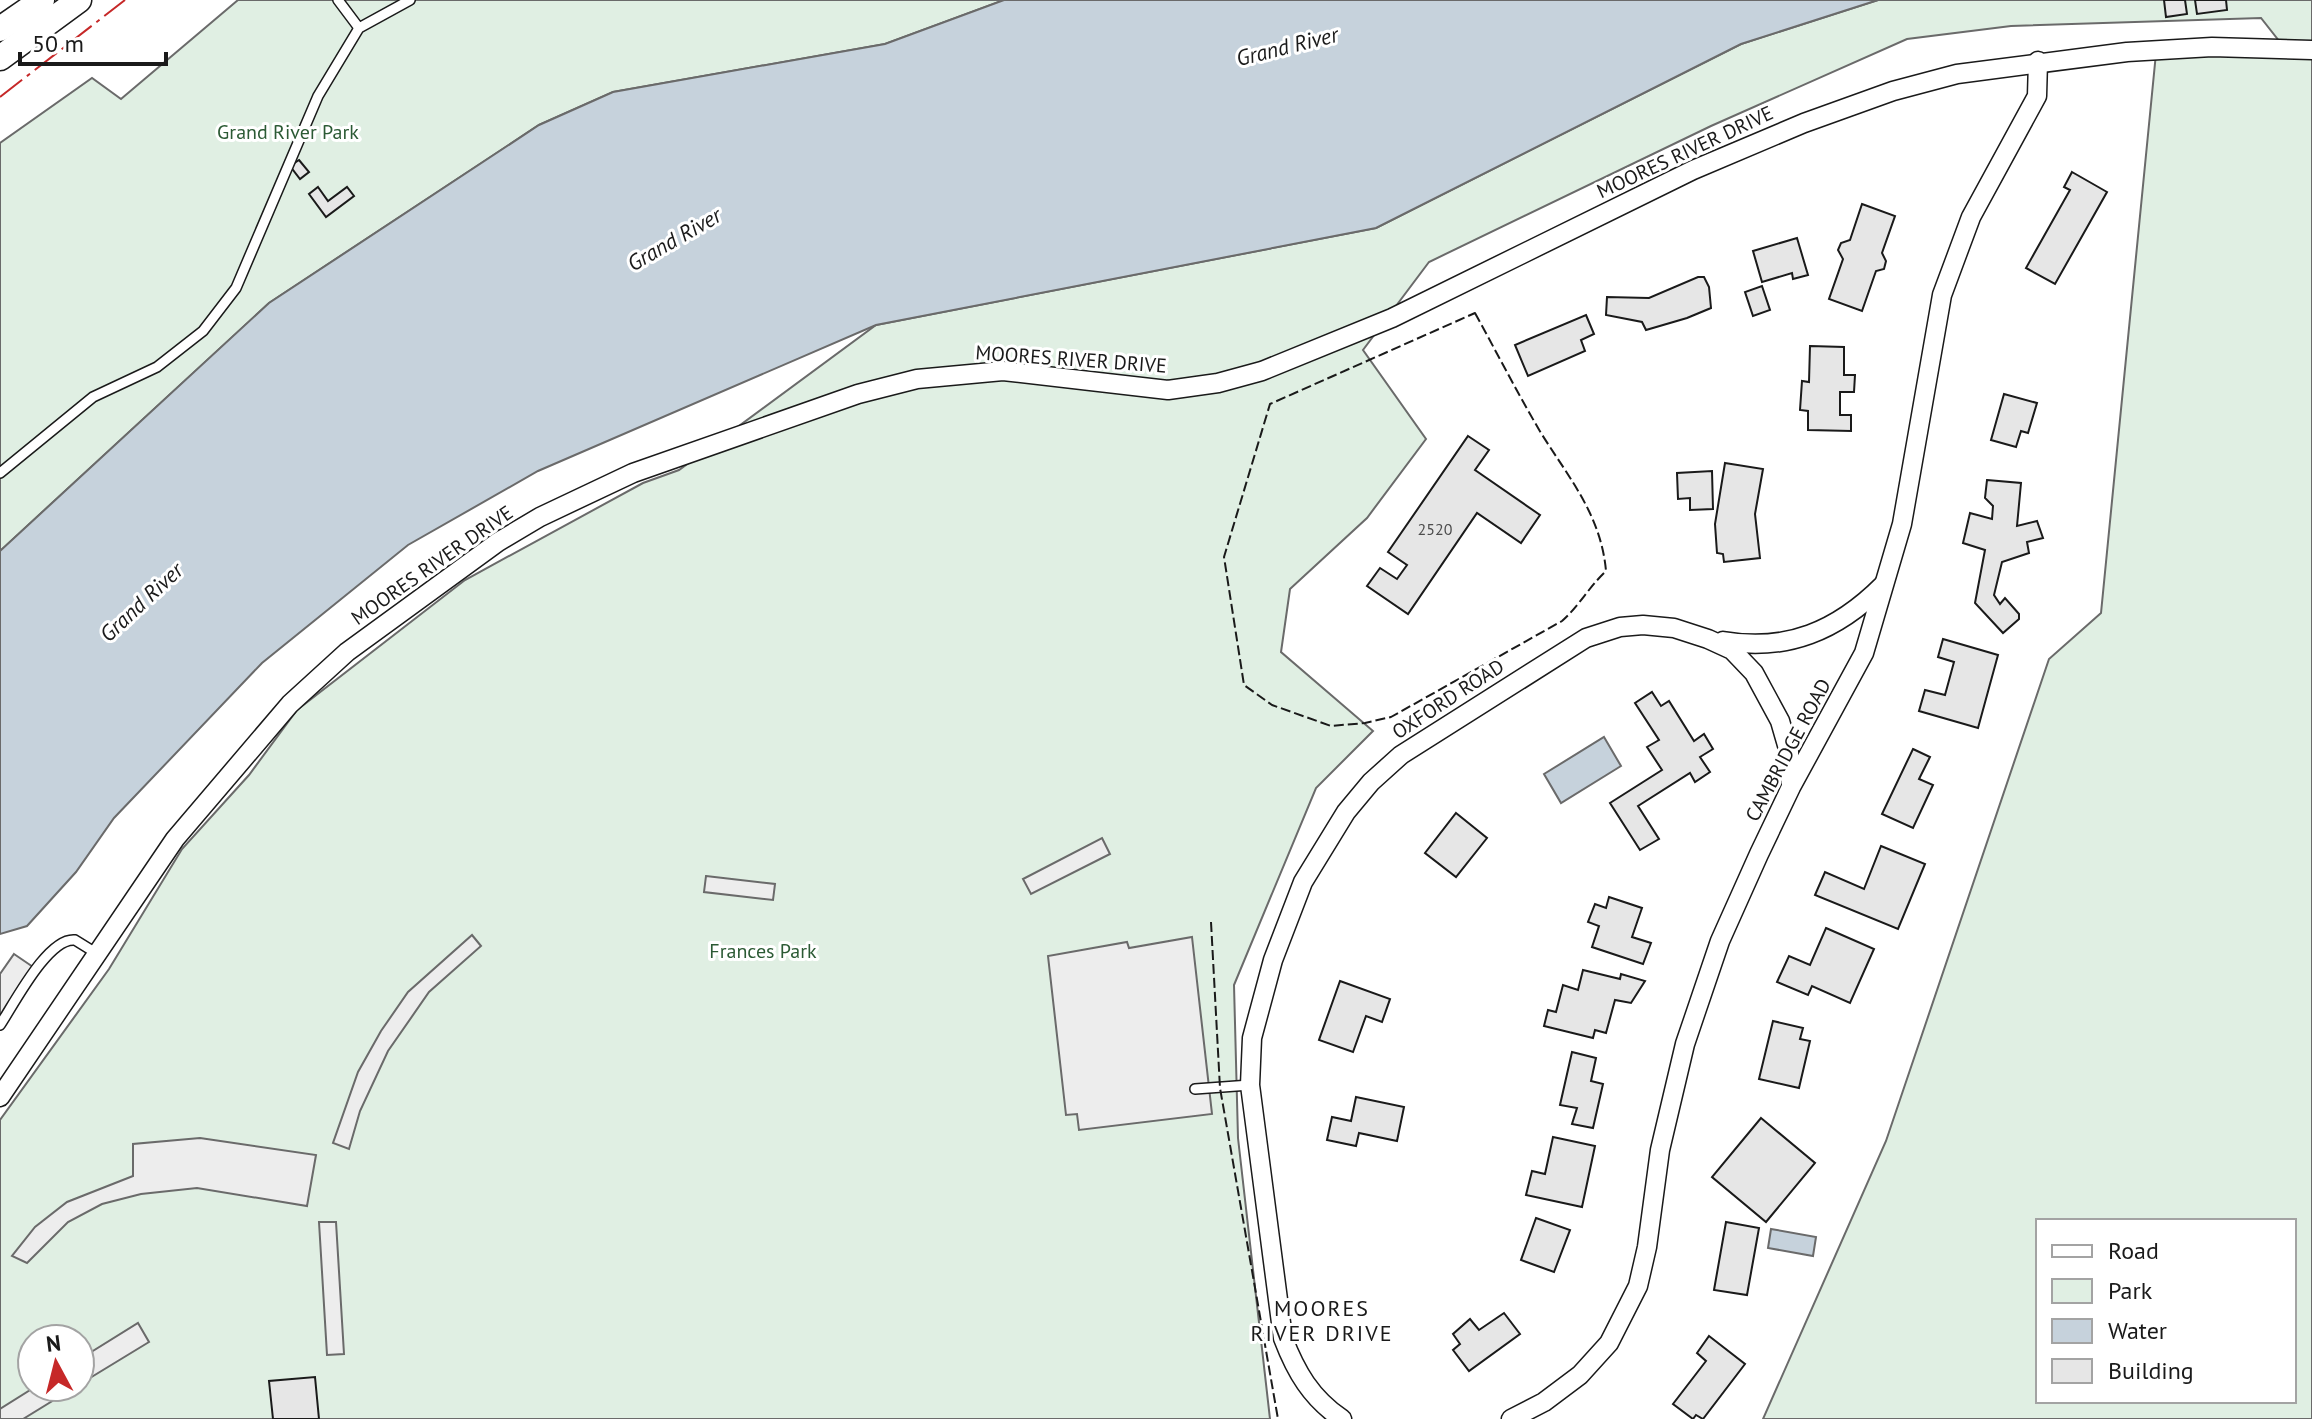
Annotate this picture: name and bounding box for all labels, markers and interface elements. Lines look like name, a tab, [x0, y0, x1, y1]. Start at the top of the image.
scale bar	[20, 16, 166, 66]
water label: Grand River	[1233, 19, 1343, 72]
text: 50 m	[32, 28, 84, 59]
street label: MOORES RIVER DRIVE	[1593, 100, 1777, 204]
park label: Grand River Park	[217, 119, 359, 145]
water label: Grand River	[622, 200, 728, 277]
street label: MOORES RIVER DRIVE	[974, 339, 1168, 379]
street label: MOORES RIVER DRIVE	[346, 499, 518, 631]
house number: 2520	[1418, 519, 1453, 539]
water label: Grand River	[93, 555, 190, 648]
street label: OXFORD ROAD	[1387, 653, 1509, 745]
street label: CAMBRIDGE ROAD	[1739, 674, 1837, 826]
park label: Frances Park	[709, 938, 817, 964]
legend	[2036, 1219, 2296, 1403]
text: Road	[2108, 1235, 2159, 1266]
text: Park	[2108, 1275, 2153, 1306]
district label: MOORES RIVER DRIVE	[1251, 1294, 1393, 1347]
text: Water	[2108, 1315, 2167, 1346]
north arrow	[16, 1323, 96, 1403]
text: N	[45, 1328, 62, 1358]
text: Building	[2108, 1355, 2194, 1386]

